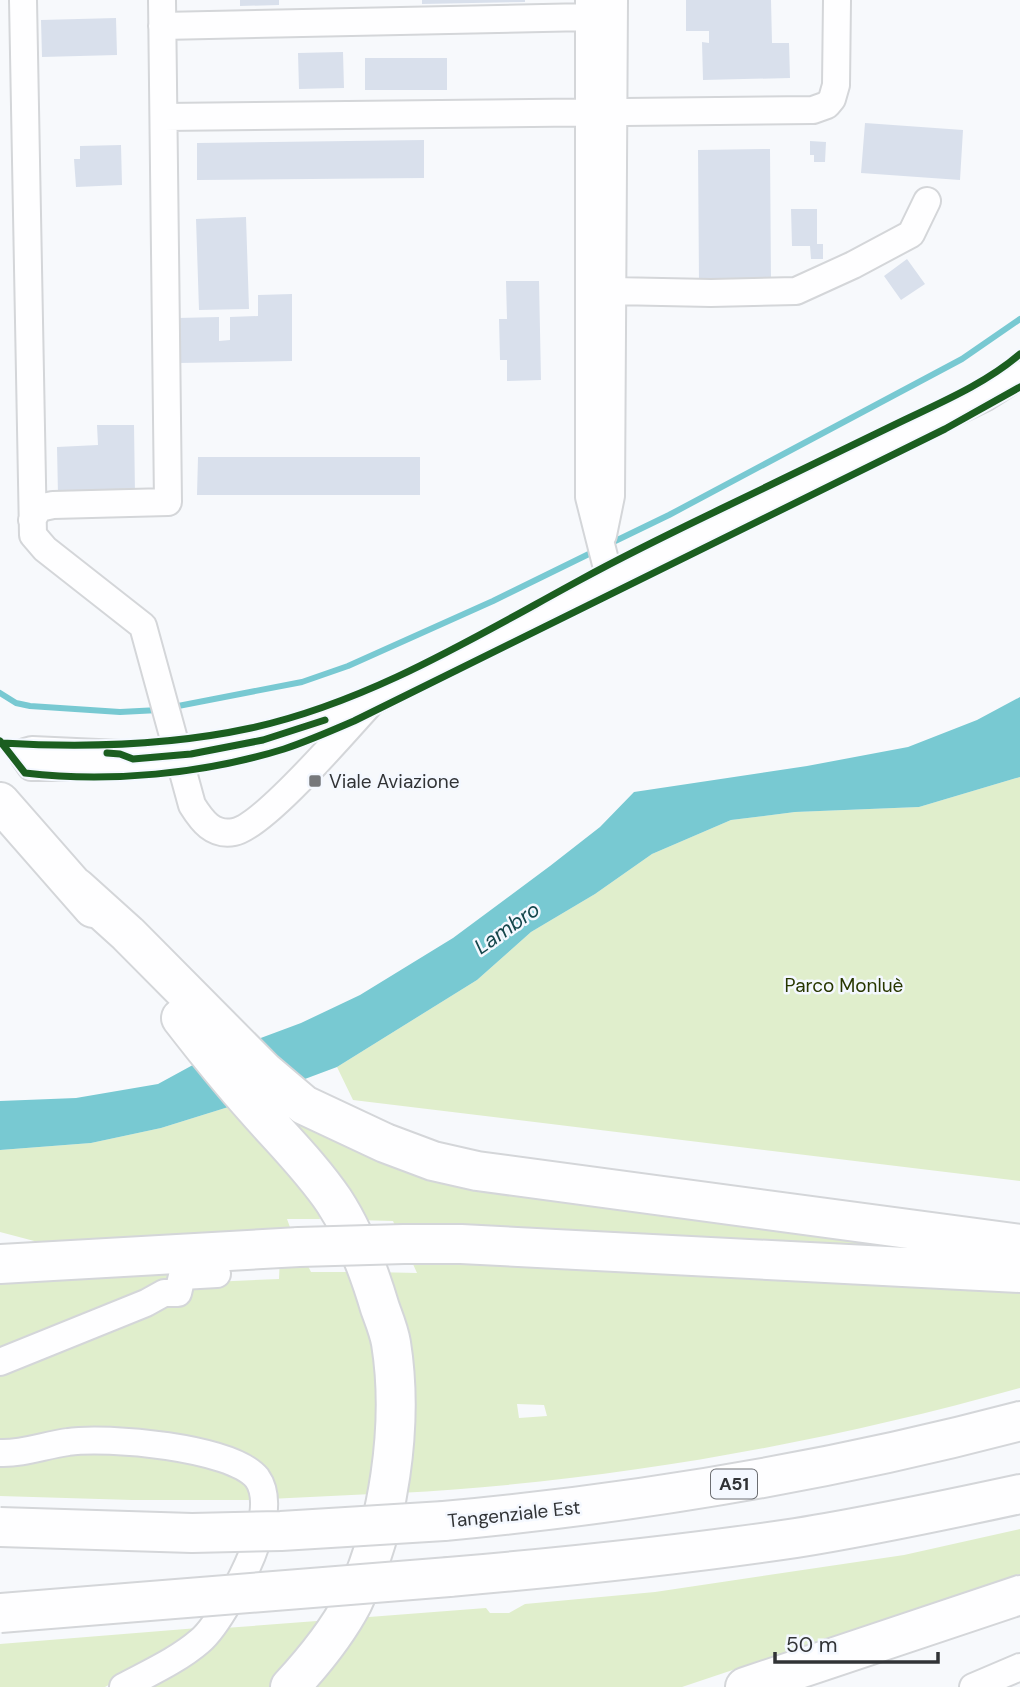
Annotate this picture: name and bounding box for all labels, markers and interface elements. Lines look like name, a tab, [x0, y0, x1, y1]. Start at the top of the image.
place label: Viale Aviazione	[329, 769, 459, 794]
marker: Viale Aviazione	[307, 773, 323, 789]
water label: Lambro	[469, 895, 545, 961]
park label: Parco Monluè	[785, 973, 903, 998]
road number: A51	[711, 1470, 757, 1498]
street label: Tangenziale Est	[446, 1495, 582, 1533]
scale bar	[775, 1620, 938, 1664]
text: 50 m	[786, 1631, 837, 1659]

